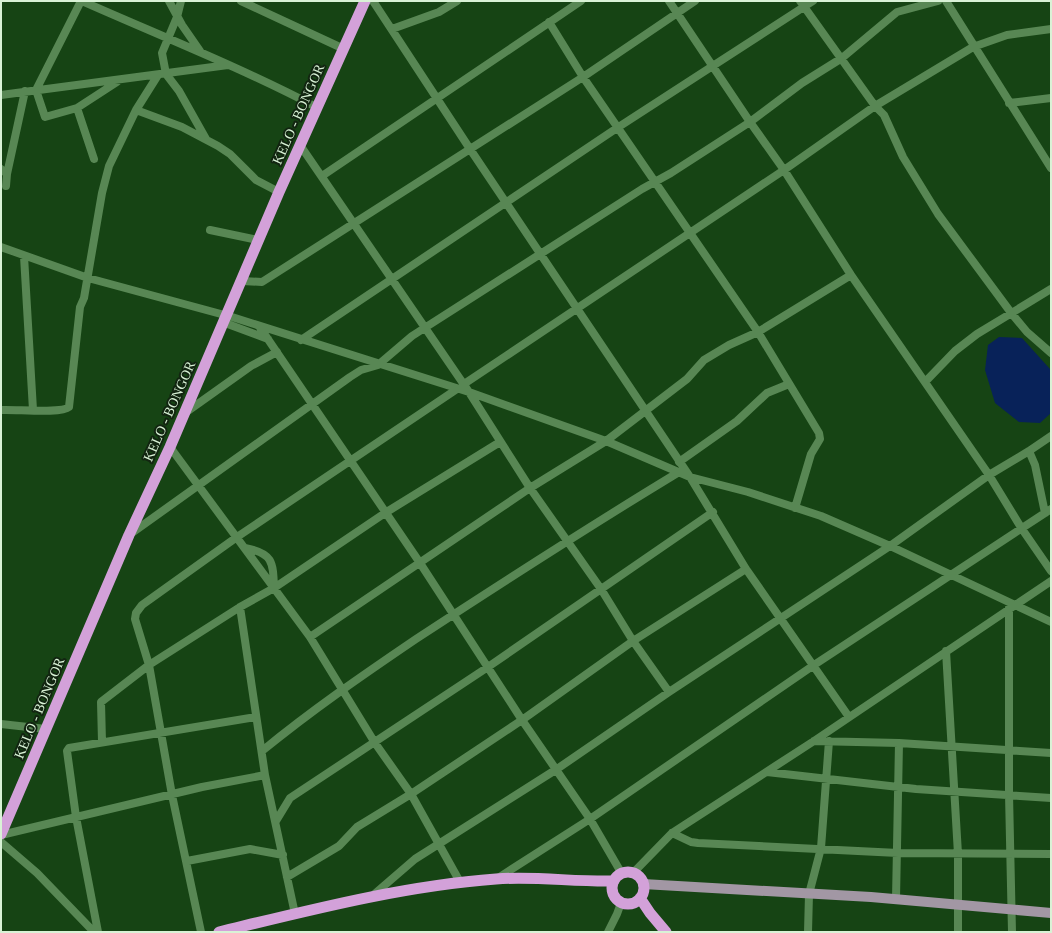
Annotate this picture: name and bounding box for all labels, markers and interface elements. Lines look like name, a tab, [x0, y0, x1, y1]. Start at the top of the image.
street label: KELO - BONGOR	[270, 61, 328, 167]
street label: KELO - BONGOR	[141, 358, 199, 464]
street label: KELO - BONGOR	[11, 655, 68, 761]

